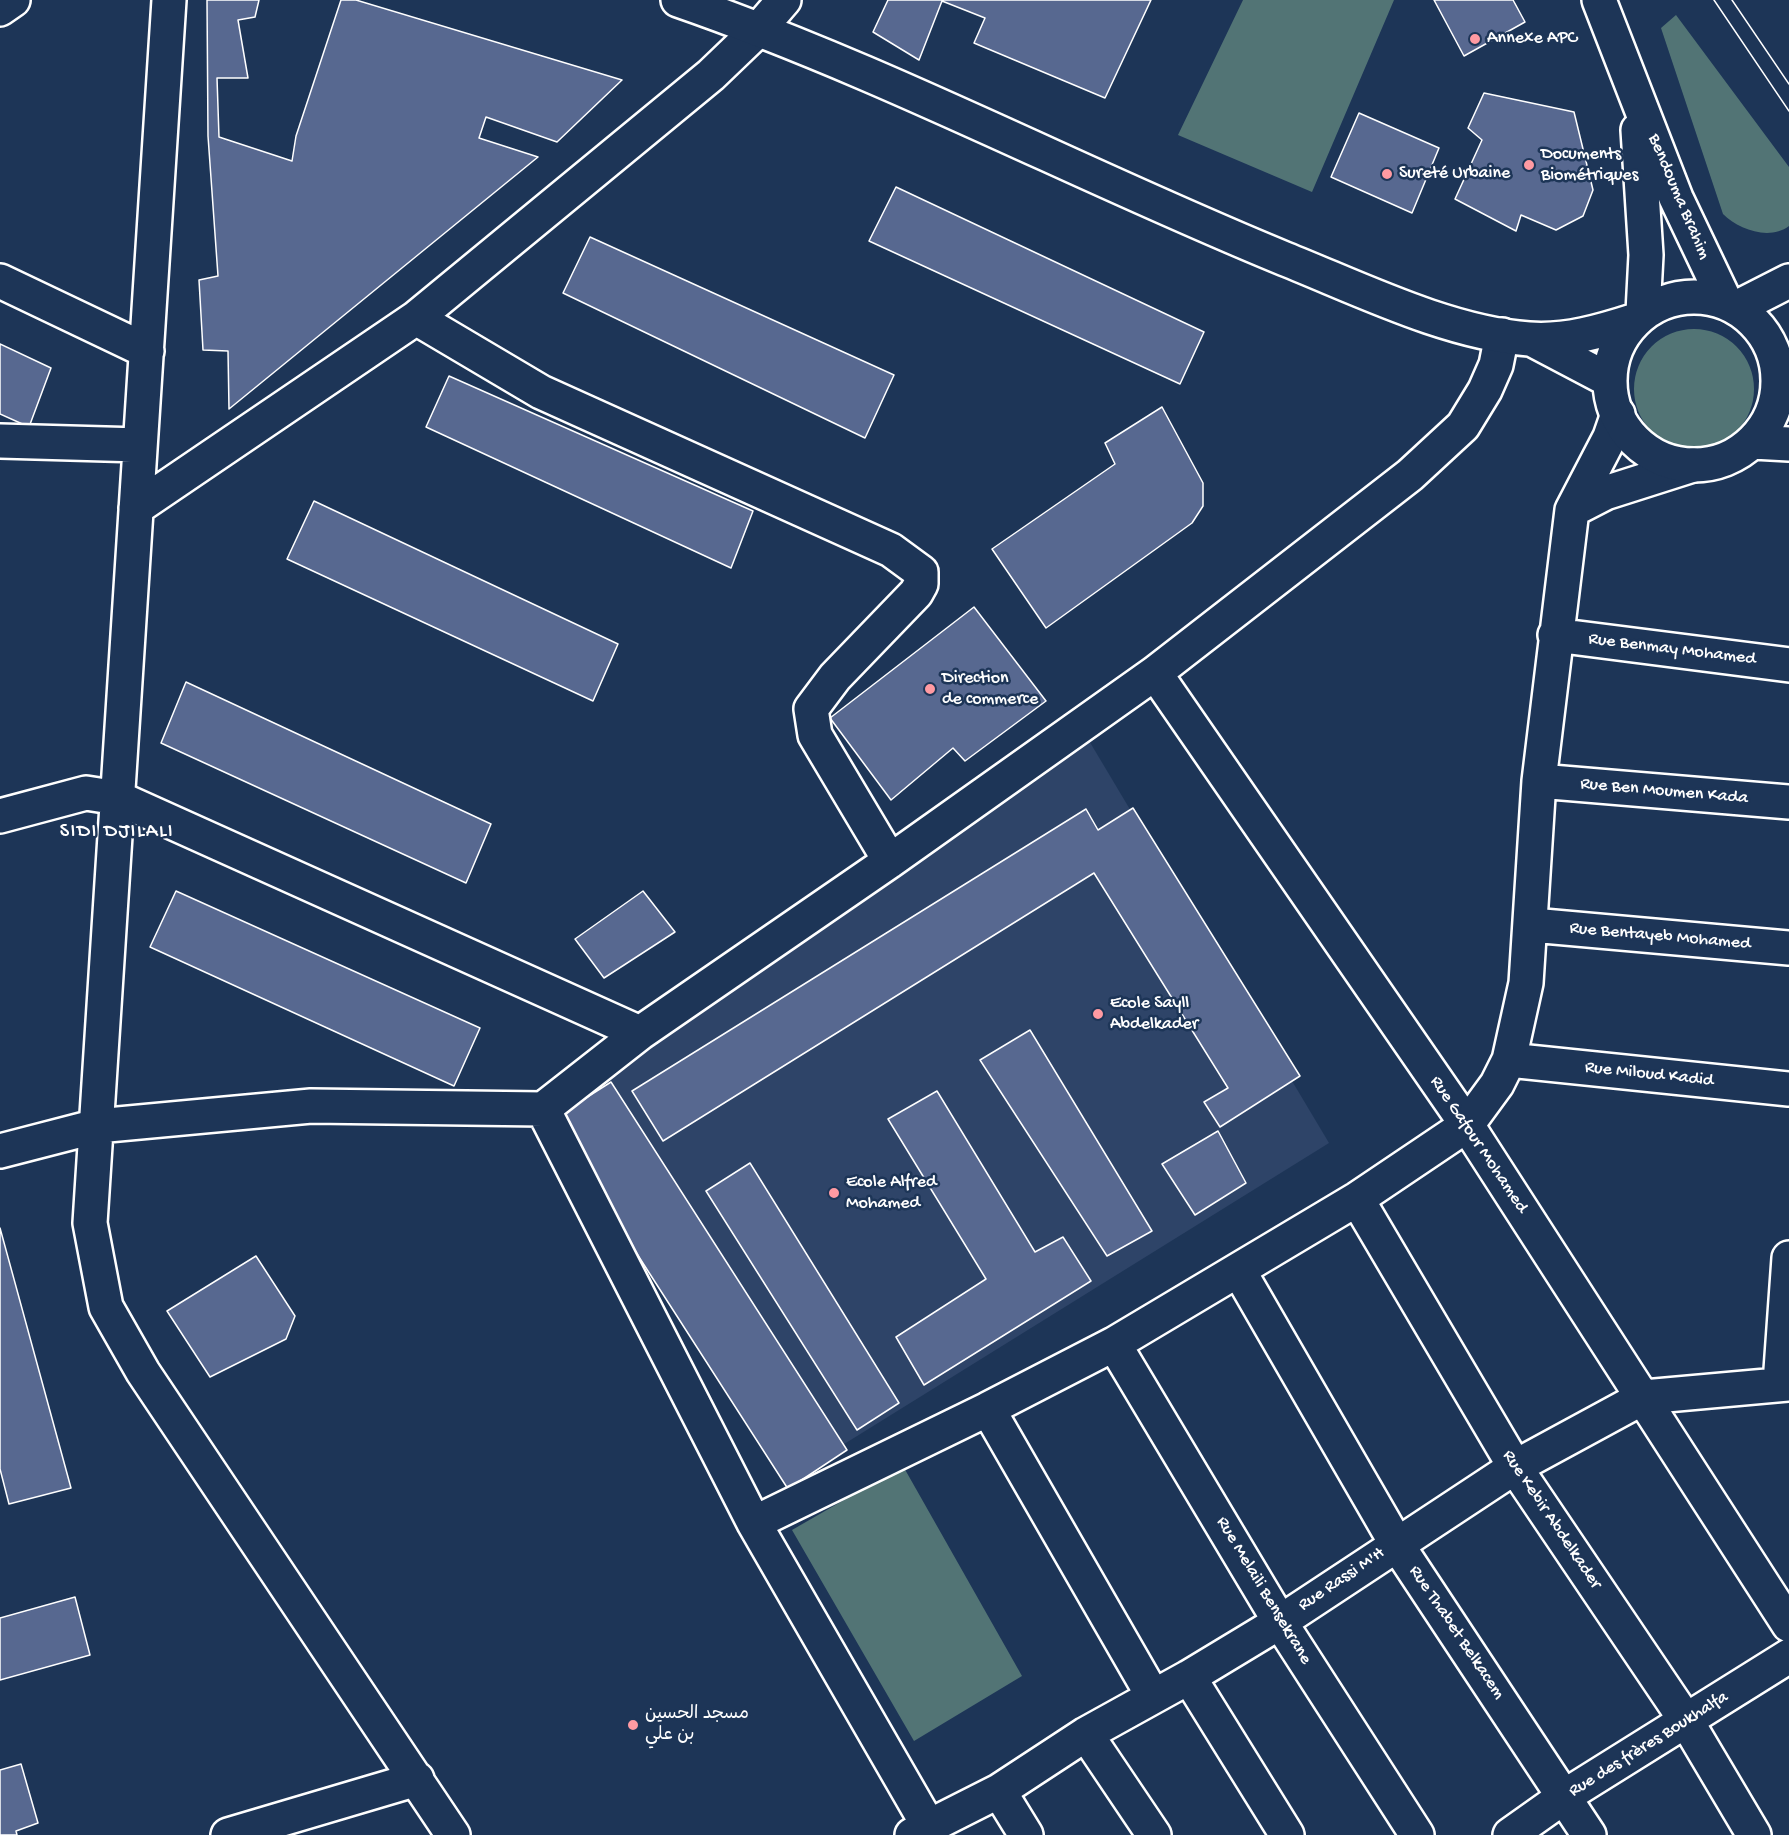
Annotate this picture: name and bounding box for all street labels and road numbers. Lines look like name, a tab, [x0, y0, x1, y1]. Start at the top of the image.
street label: Bendouma Brahim	[1642, 131, 1714, 263]
street label: Rue Benmay Mohamed	[1587, 629, 1757, 671]
street label: Rue Ben Moumen Kada	[1579, 774, 1749, 810]
street label: Rue Bentayeb Mohamed	[1568, 918, 1752, 956]
street label: Rue Miloud Kadid	[1584, 1058, 1714, 1092]
street label: Rue Gafour Mohamed	[1424, 1072, 1532, 1218]
street label: Rue Kebir Abdelkader	[1497, 1446, 1605, 1594]
street label: Rue Melaili Bensekrane	[1210, 1513, 1316, 1669]
street label: Rue Rassi M'H	[1295, 1543, 1389, 1617]
street label: Rue Thabet Belkacem	[1403, 1562, 1509, 1704]
street label: Rue des frères Boukhalfa	[1565, 1687, 1733, 1803]

